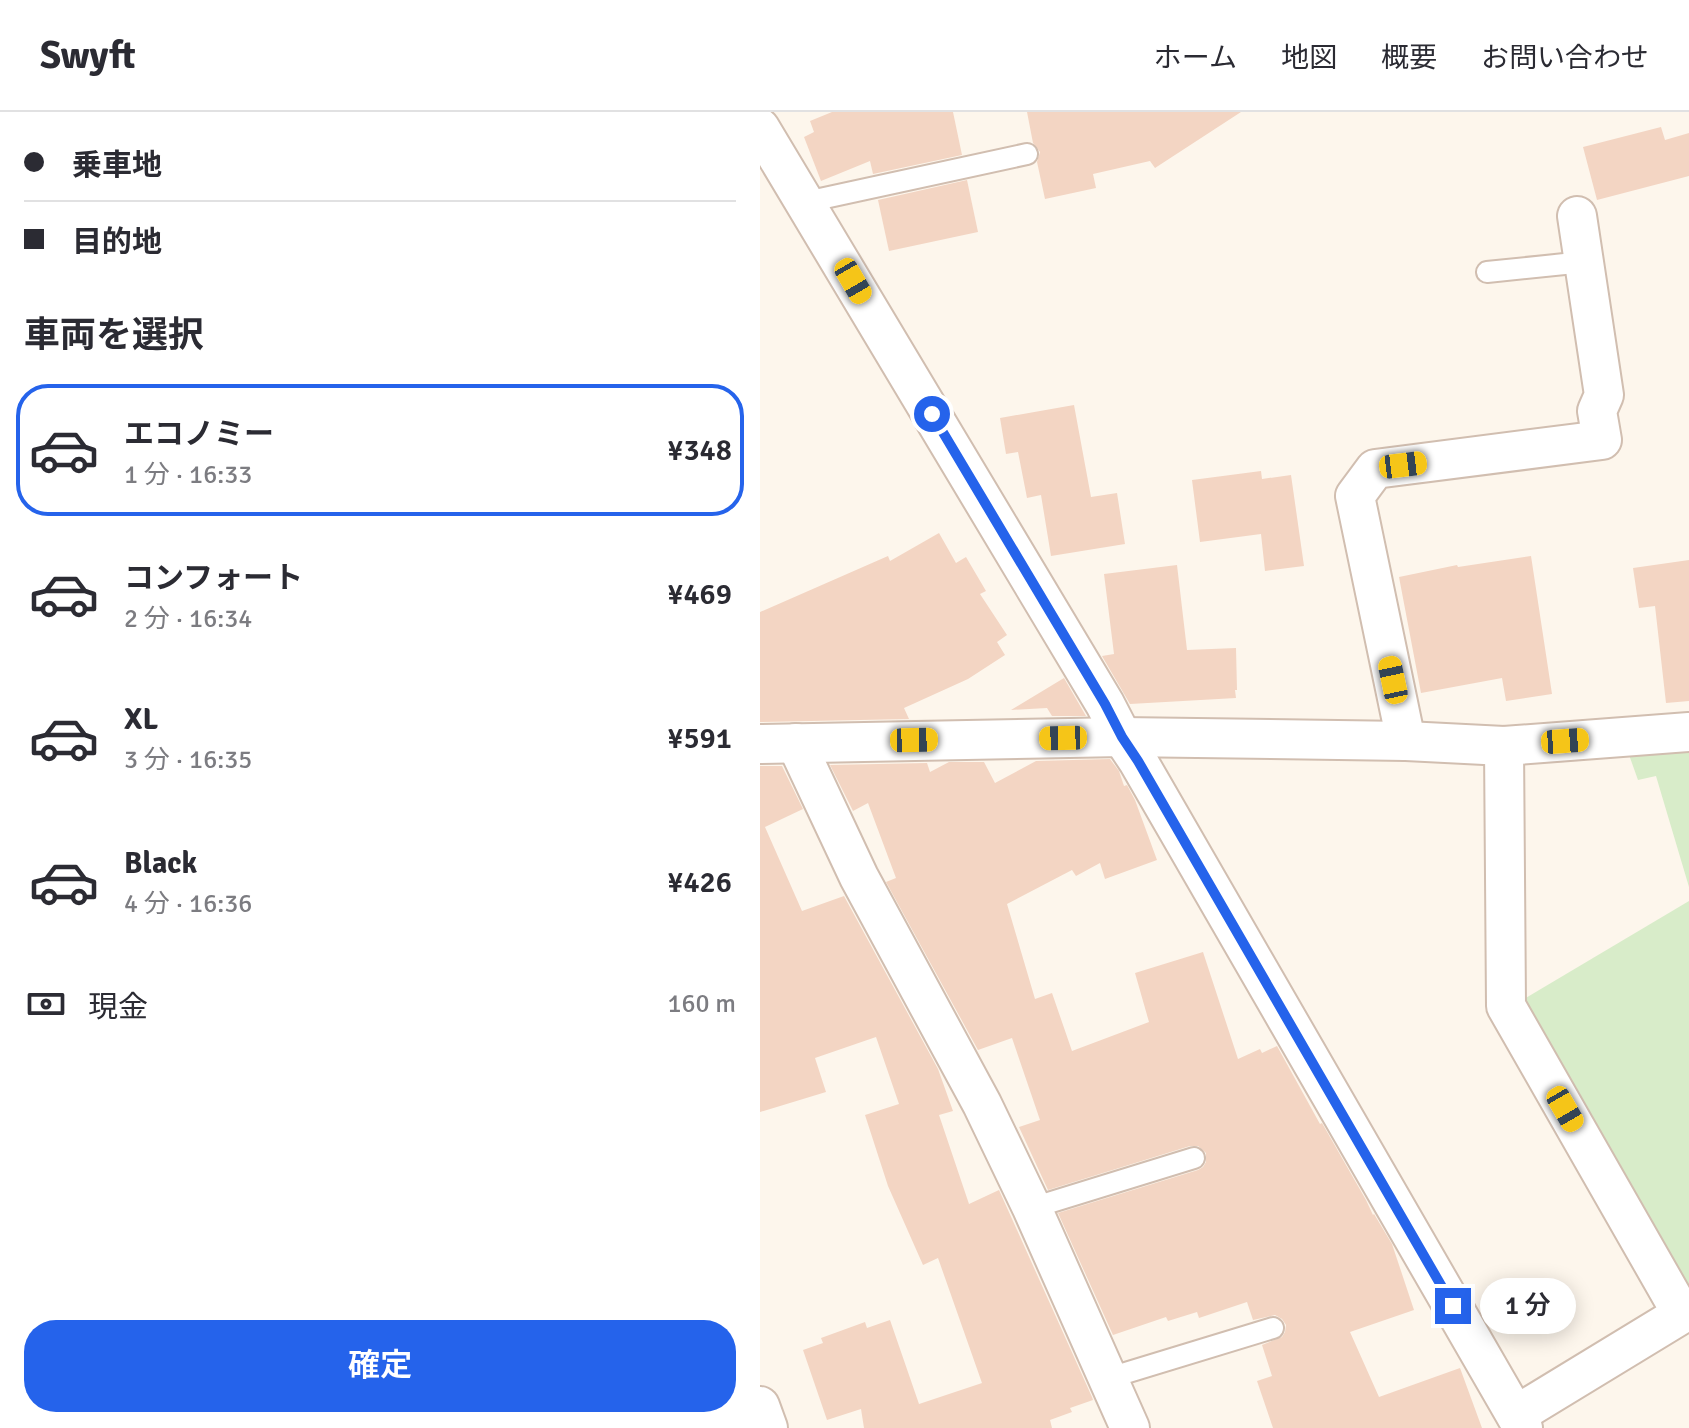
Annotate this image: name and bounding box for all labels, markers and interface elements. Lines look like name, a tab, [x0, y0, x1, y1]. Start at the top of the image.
text: Swyft	[40, 32, 136, 79]
text: ホーム	[1154, 41, 1237, 75]
text: 地図	[1281, 41, 1337, 75]
text: 概要	[1381, 41, 1437, 75]
text: お問い合わせ	[1481, 41, 1649, 75]
text: 乗車地	[72, 147, 162, 184]
text: 目的地	[72, 224, 162, 261]
car	[831, 254, 875, 308]
text: 車両を選択	[24, 313, 204, 358]
route start	[914, 396, 950, 432]
icon: car	[28, 414, 100, 486]
text: エコノミー	[124, 416, 274, 453]
text: ¥348	[667, 432, 732, 469]
car	[1378, 450, 1428, 480]
text: 1 分 · 16:33	[124, 459, 252, 491]
icon: car	[28, 558, 100, 630]
text: コンフォート	[124, 560, 303, 597]
text: ¥469	[667, 576, 732, 613]
text: 2 分 · 16:34	[124, 603, 252, 635]
car	[1376, 654, 1410, 706]
text: XL	[124, 701, 158, 738]
icon: car	[28, 702, 100, 774]
text: ¥591	[667, 720, 732, 757]
car	[1039, 726, 1087, 750]
car	[1540, 727, 1590, 755]
car	[890, 728, 938, 752]
text: 3 分 · 16:35	[124, 744, 252, 776]
text: Black	[124, 845, 197, 882]
icon: car	[28, 846, 100, 918]
text: ¥426	[667, 864, 732, 901]
text: 4 分 · 16:36	[124, 888, 252, 920]
icon: cash	[24, 982, 68, 1026]
text: 160 m	[667, 988, 736, 1020]
text: 現金	[88, 989, 148, 1026]
car	[1543, 1082, 1587, 1136]
callout: 1 分	[1481, 1278, 1577, 1334]
route end	[1435, 1288, 1471, 1324]
text: 1 分	[1505, 1290, 1551, 1322]
button: 確定	[24, 1320, 736, 1412]

